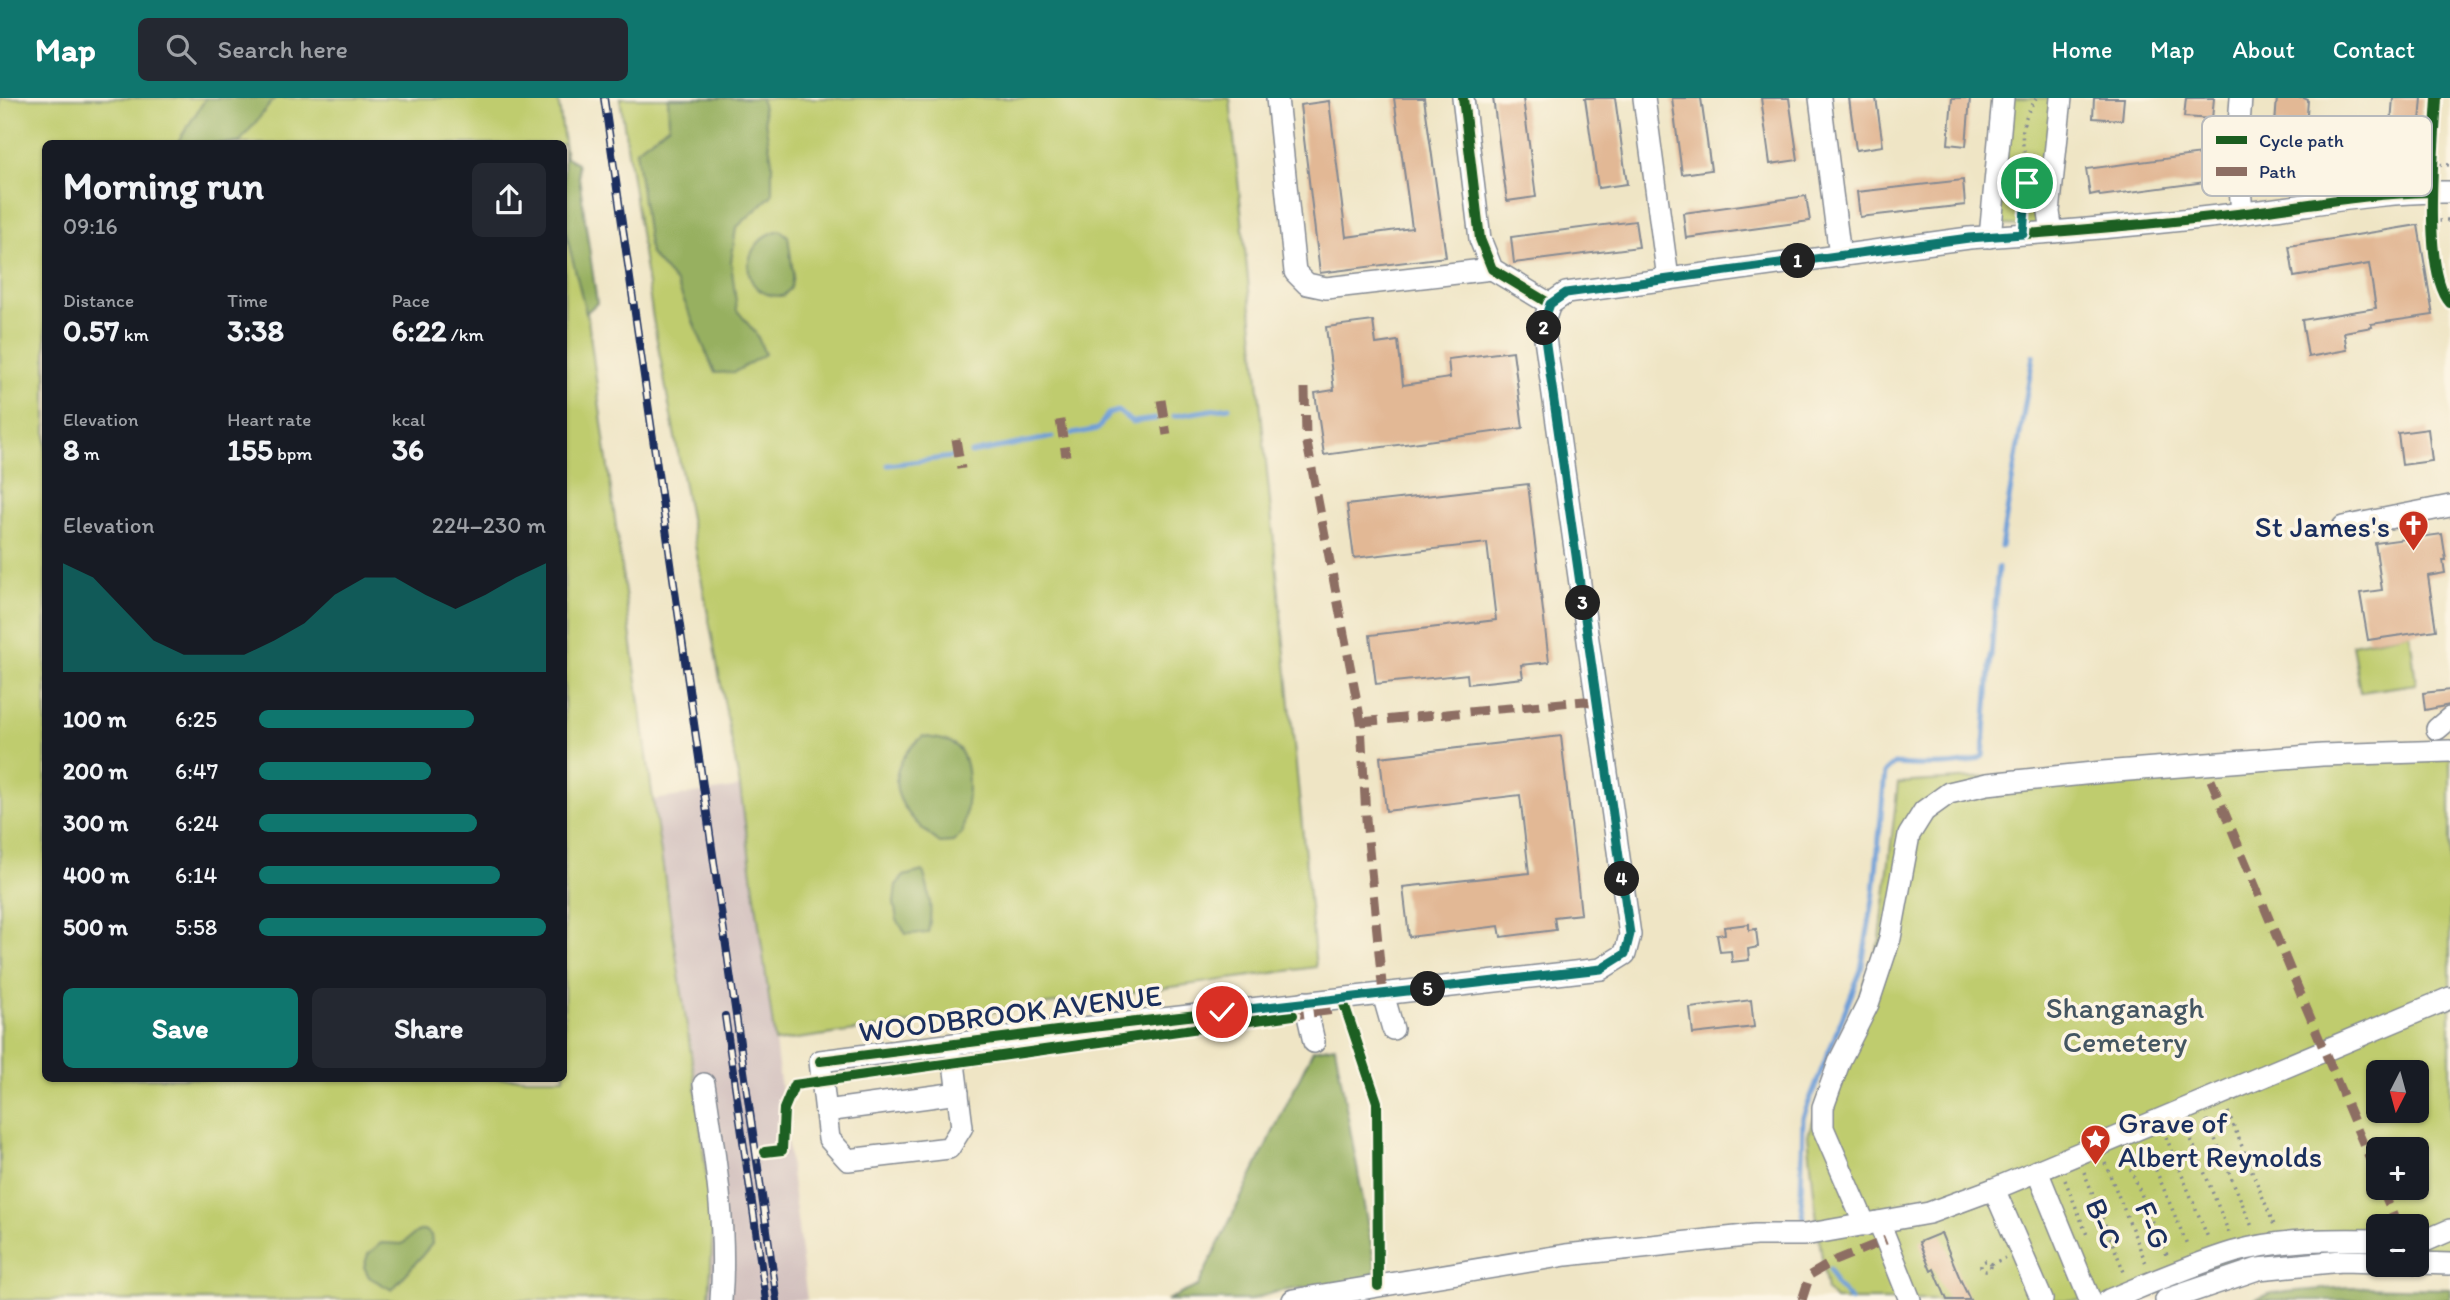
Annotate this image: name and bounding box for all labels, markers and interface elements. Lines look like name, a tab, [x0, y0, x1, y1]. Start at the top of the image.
search box	[138, 18, 628, 81]
text: Map	[35, 30, 96, 69]
icon: search	[162, 30, 200, 68]
text: Search here	[218, 33, 348, 65]
text: Home	[2052, 35, 2112, 64]
text: Map	[2150, 35, 2194, 64]
text: About	[2232, 35, 2295, 64]
text: Contact	[2333, 35, 2415, 64]
legend	[2202, 116, 2432, 196]
text: Cycle path	[2259, 129, 2344, 152]
pin	[1997, 153, 2057, 213]
text: Path	[2259, 160, 2296, 183]
text: Morning run	[63, 163, 264, 209]
button: share	[472, 163, 546, 237]
icon: arrive	[2008, 164, 2046, 202]
text: 09:16	[63, 212, 118, 240]
pin: 1	[1780, 244, 1815, 278]
text: 1	[1793, 249, 1802, 272]
text: Distance	[63, 289, 134, 312]
text: Time	[227, 289, 268, 312]
text: Pace	[392, 289, 430, 312]
pin: 2	[1526, 310, 1562, 345]
text: 0.57	[63, 312, 120, 349]
text: 3:38	[227, 312, 284, 349]
text: 6:22	[392, 312, 446, 349]
text: 2	[1539, 316, 1549, 339]
text: km	[120, 323, 149, 346]
text: /km	[446, 323, 484, 346]
text: Elevation	[63, 408, 139, 431]
text: Heart rate	[227, 408, 311, 431]
text: kcal	[392, 408, 425, 431]
text: 8	[63, 431, 79, 468]
text: 155	[227, 431, 273, 468]
text: 36	[392, 431, 424, 468]
text: m	[79, 442, 100, 465]
text: bpm	[273, 442, 312, 465]
place label: St James's	[2255, 508, 2390, 545]
church icon: St James's	[2396, 509, 2430, 553]
text: Elevation	[63, 511, 154, 539]
text: 224–230 m	[432, 511, 546, 539]
pin: 3	[1566, 586, 1600, 620]
text: 3	[1577, 591, 1588, 614]
text: 100 m	[63, 705, 127, 733]
text: 6:25	[175, 705, 217, 733]
text: 200 m	[63, 757, 128, 785]
text: 6:47	[175, 757, 218, 785]
text: 300 m	[63, 809, 128, 837]
text: 6:24	[175, 809, 219, 837]
text: 400 m	[63, 861, 130, 889]
text: 6:14	[175, 861, 217, 889]
pin: 4	[1604, 862, 1640, 896]
text: 4	[1616, 867, 1627, 890]
text: 500 m	[63, 913, 128, 941]
text: 5:58	[175, 913, 217, 941]
pin: 5	[1410, 972, 1446, 1006]
street label: WOODBROOK AVENUE	[856, 976, 1164, 1050]
text: 5	[1423, 977, 1432, 1000]
pin	[1192, 982, 1252, 1042]
button: Save	[63, 988, 298, 1068]
button: Share	[312, 988, 546, 1068]
park label: Shanganagh Cemetery	[2046, 989, 2204, 1060]
icon: check	[1203, 993, 1241, 1031]
north arrow	[2366, 1060, 2429, 1124]
map controls	[2366, 1060, 2429, 1277]
place label: Grave of Albert Reynolds	[2118, 1104, 2322, 1175]
place icon: Grave of Albert Reynolds	[2078, 1122, 2112, 1166]
button: +	[2366, 1137, 2429, 1200]
street label: B-C	[2077, 1193, 2131, 1253]
street label: F-G	[2127, 1196, 2179, 1254]
button: −	[2366, 1214, 2429, 1277]

